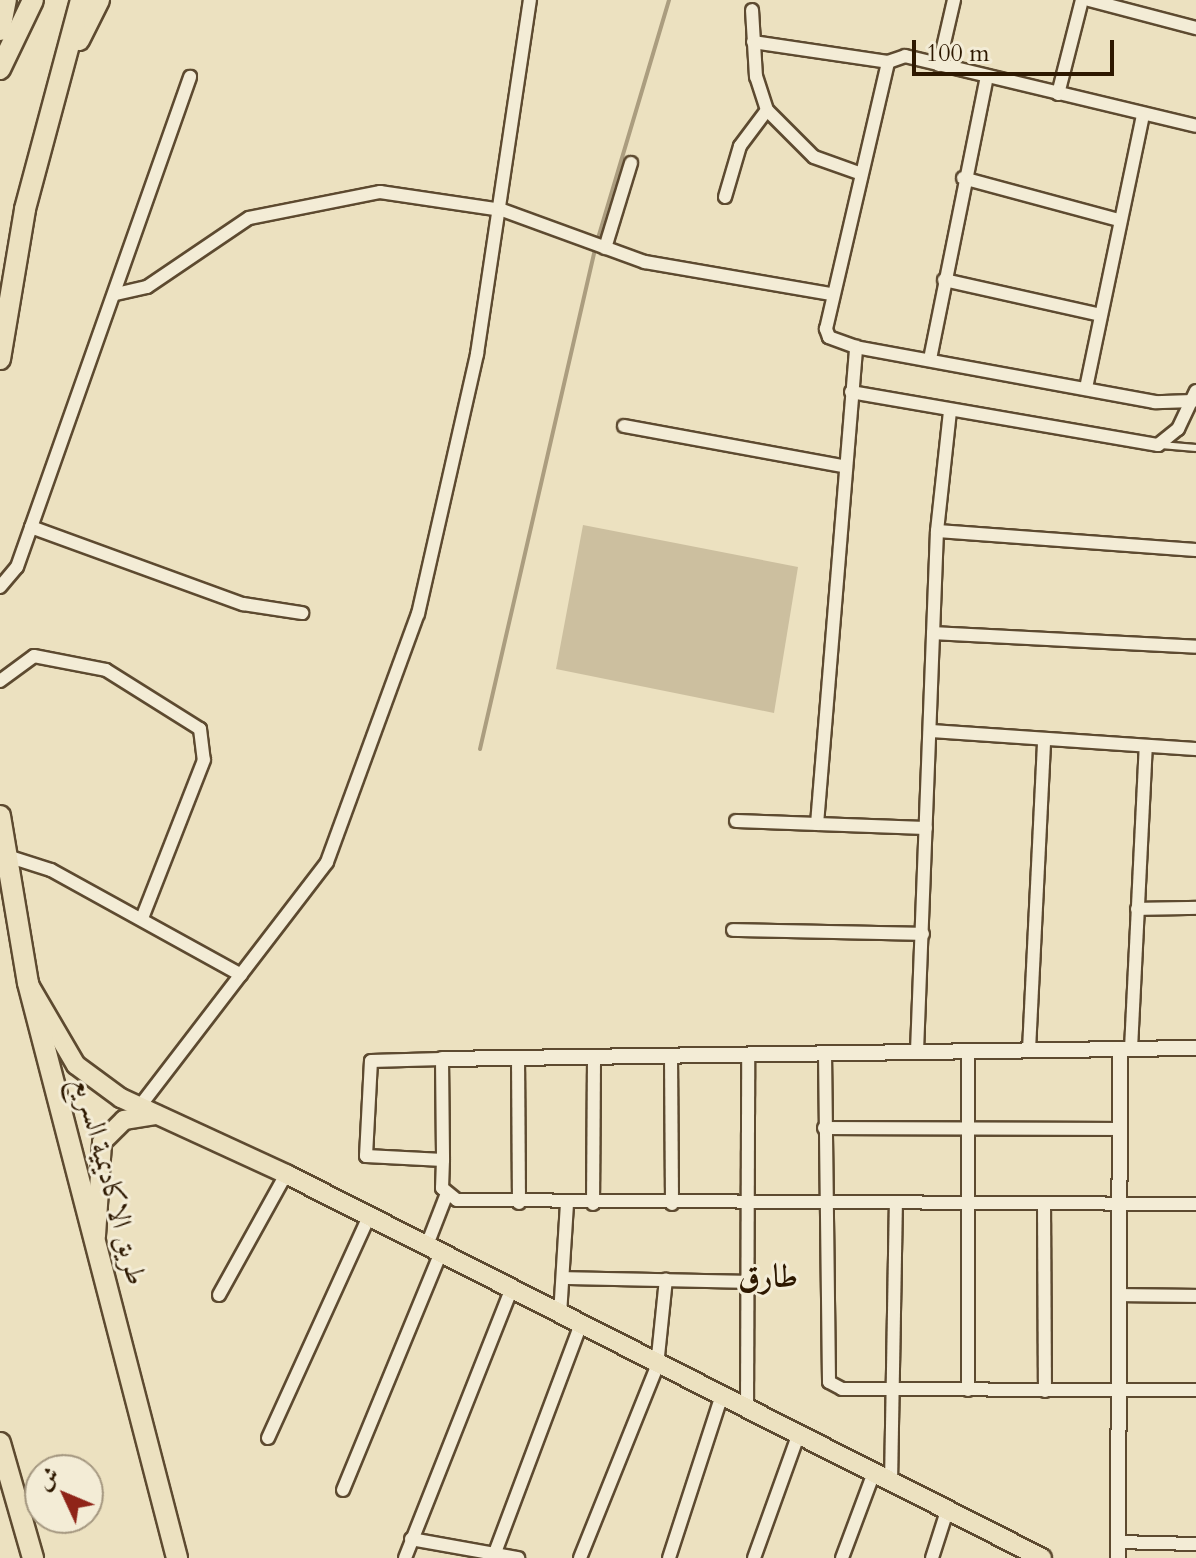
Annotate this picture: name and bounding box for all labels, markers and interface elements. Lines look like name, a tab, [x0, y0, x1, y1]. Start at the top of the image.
scale bar	[916, 24, 1118, 74]
text: 100 m	[926, 37, 990, 70]
street label: طريق الاكاديمية السريع	[66, 1073, 154, 1289]
district label: طارق	[738, 1258, 798, 1296]
north arrow	[24, 1454, 104, 1534]
text: ش	[30, 1460, 67, 1497]

